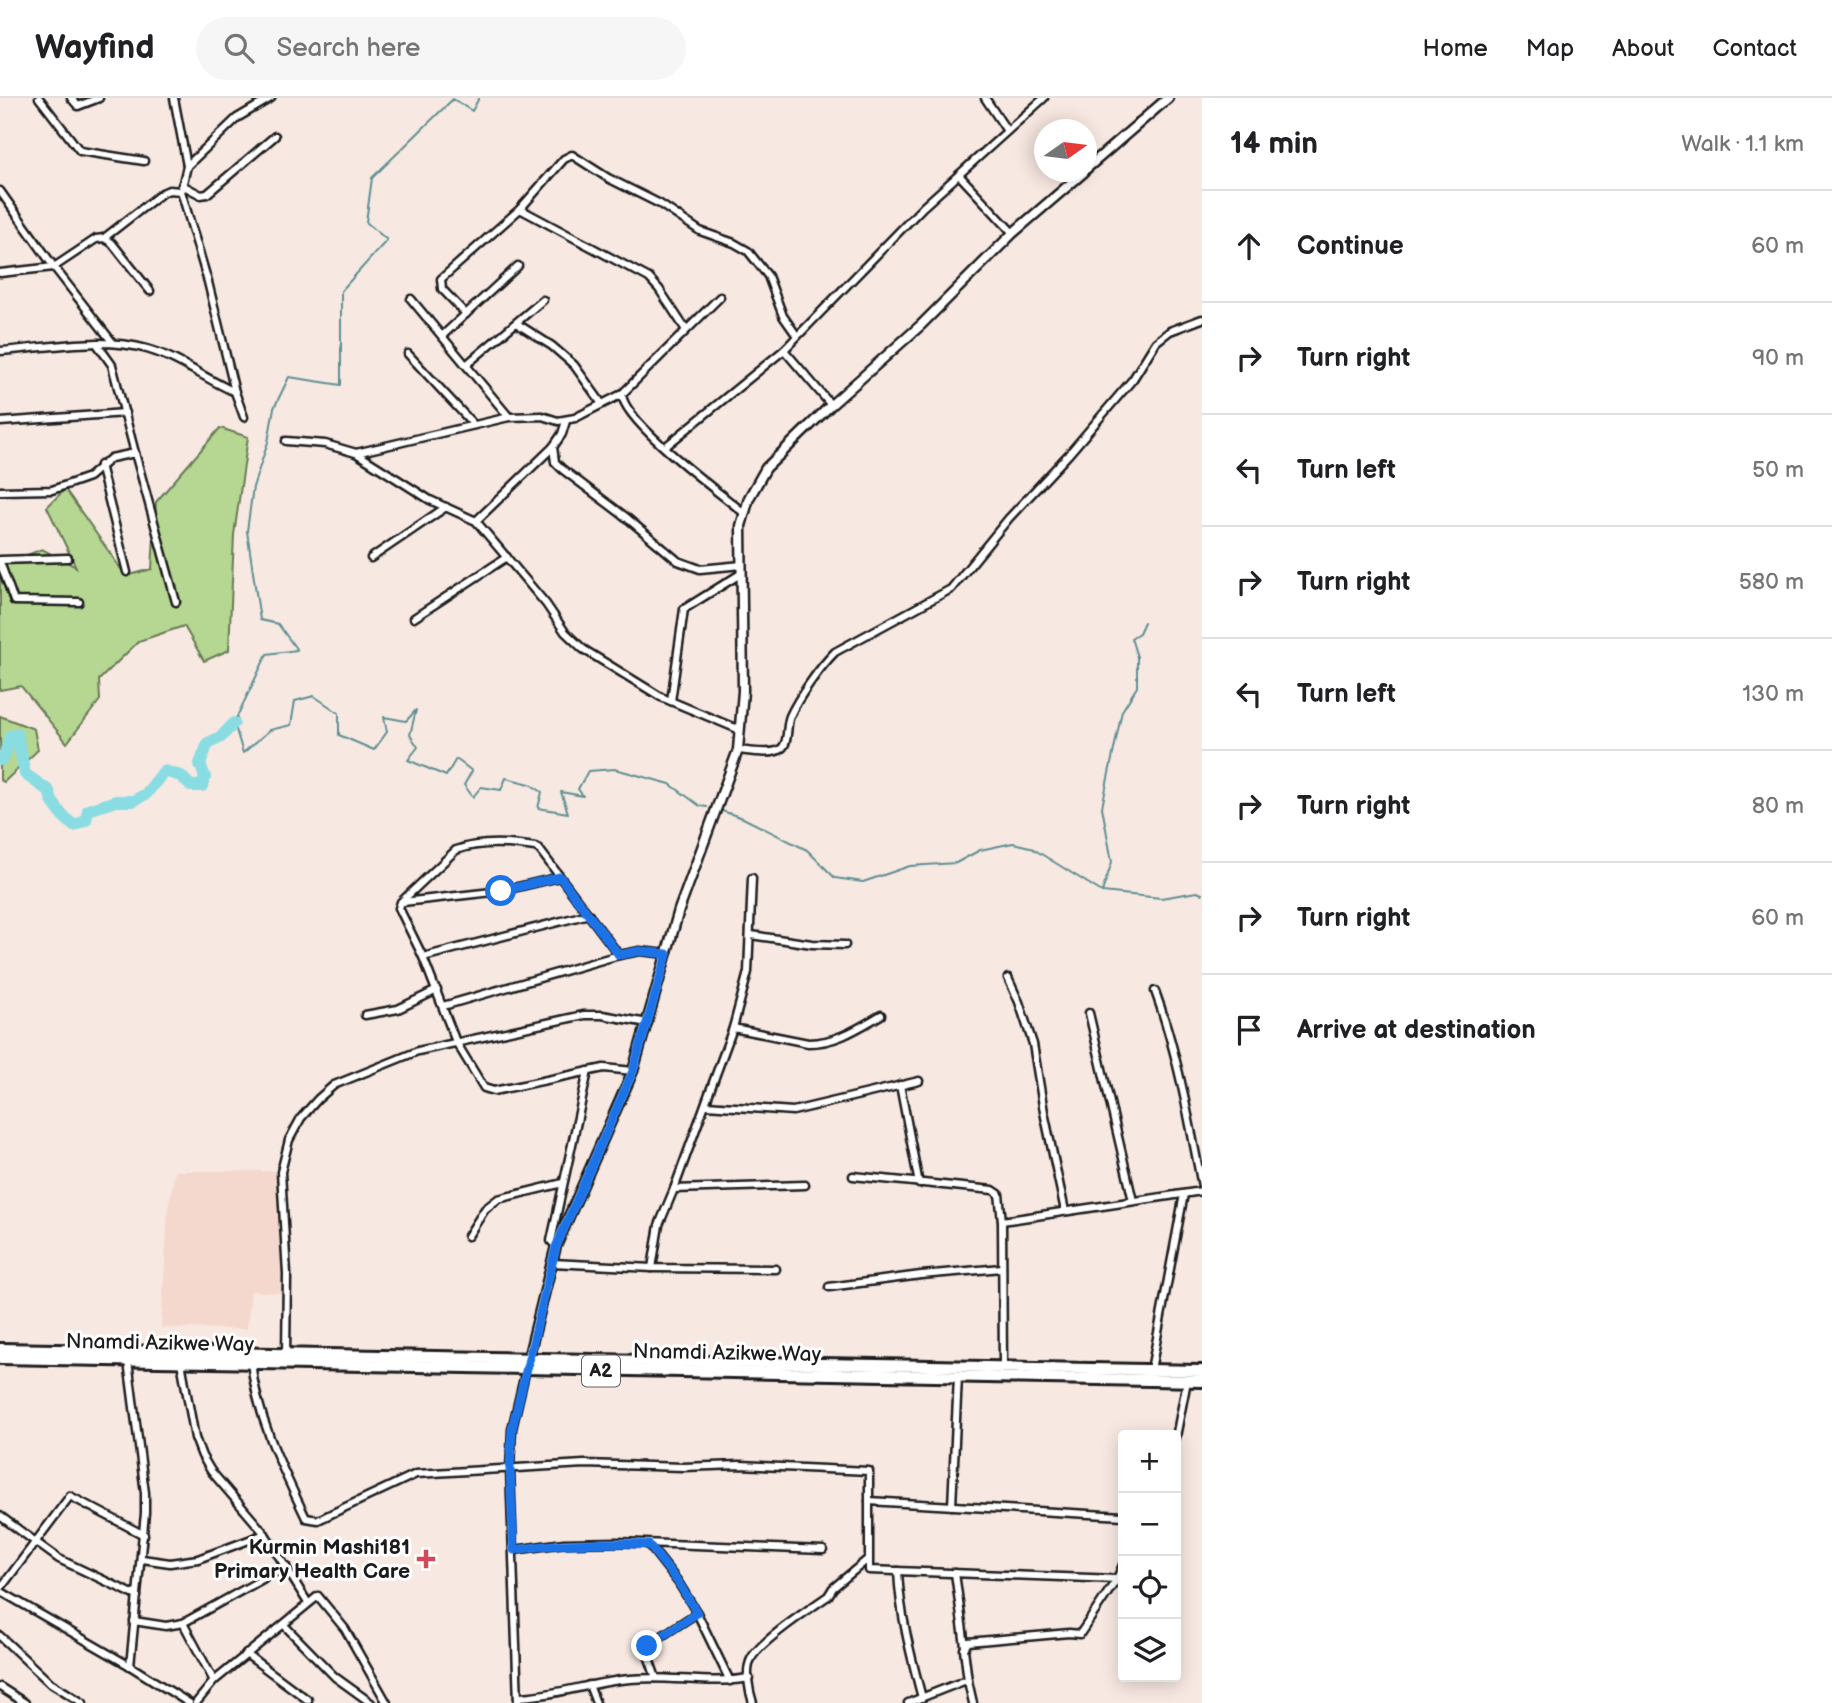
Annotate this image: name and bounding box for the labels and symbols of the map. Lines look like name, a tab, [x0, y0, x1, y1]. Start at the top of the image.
north arrow	[1034, 119, 1097, 182]
route start	[485, 875, 516, 906]
street label: Nnamdi Azikwe Way	[66, 1329, 255, 1357]
street label: Nnamdi Azikwe Way	[633, 1339, 822, 1367]
road number: A2	[582, 1356, 620, 1386]
place label: Kurmin Mashi181 Primary Health Care	[214, 1535, 410, 1584]
marker: Kurmin Mashi181 Primary Health Care	[416, 1549, 436, 1569]
route end	[631, 1630, 662, 1661]

